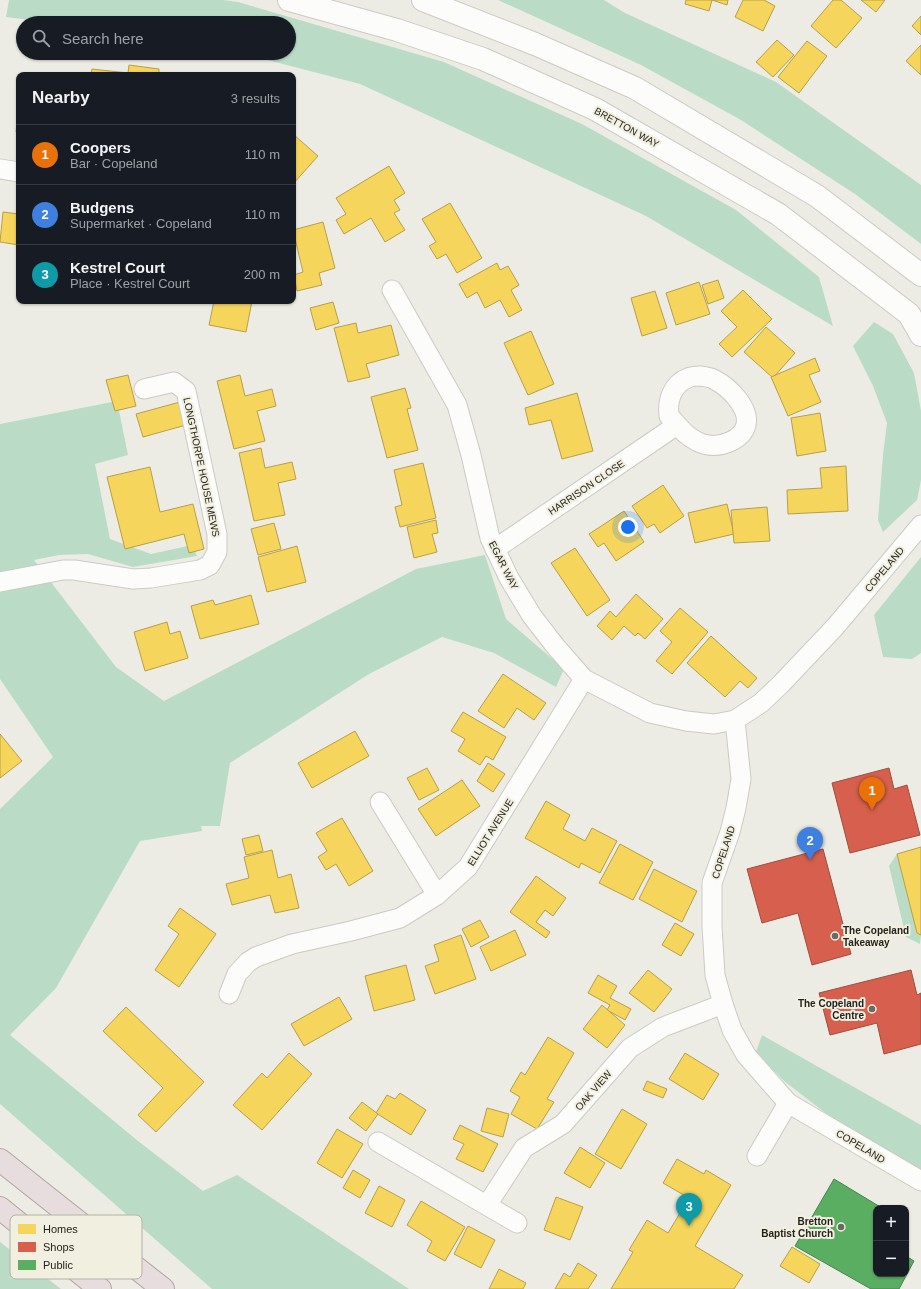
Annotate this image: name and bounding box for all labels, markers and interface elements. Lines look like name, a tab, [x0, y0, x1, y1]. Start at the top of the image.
search box	[16, 16, 296, 60]
icon: search	[30, 27, 52, 49]
text: Search here	[62, 30, 144, 47]
text: Nearby	[32, 88, 90, 107]
text: 3 results	[231, 91, 280, 106]
street label: BRETTON WAY	[593, 105, 661, 150]
text: Coopers	[70, 139, 131, 156]
text: 1	[41, 147, 49, 162]
text: 110 m	[245, 147, 280, 162]
text: Bar · Copeland	[70, 156, 157, 171]
text: Budgens	[70, 199, 134, 216]
text: 2	[41, 207, 49, 222]
text: 110 m	[245, 207, 280, 222]
text: Supermarket · Copeland	[70, 216, 212, 231]
text: Kestrel Court	[70, 259, 165, 276]
text: 3	[41, 267, 49, 282]
text: 200 m	[244, 267, 280, 282]
text: Place · Kestrel Court	[70, 276, 190, 291]
street label: LONGTHORPE HOUSE MEWS	[181, 396, 222, 538]
street label: HARRISON CLOSE	[546, 458, 627, 517]
your location	[618, 517, 638, 537]
street label: EGAR WAY	[487, 539, 521, 592]
street label: COPELAND	[862, 545, 906, 594]
pin: 1	[859, 777, 885, 810]
street label: ELLIOT AVENUE	[465, 796, 516, 868]
street label: COPELAND	[710, 824, 737, 880]
pin: 2	[797, 827, 823, 860]
place label: The Copeland Takeaway	[843, 925, 909, 948]
marker: The Copeland Takeaway	[830, 931, 840, 941]
place label: The Copeland Centre	[798, 998, 864, 1021]
marker: The Copeland Centre	[867, 1004, 877, 1014]
street label: OAK VIEW	[573, 1068, 614, 1113]
street label: COPELAND	[834, 1128, 887, 1165]
pin: 3	[676, 1193, 702, 1226]
map controls	[873, 1205, 909, 1277]
button: +	[873, 1205, 909, 1241]
legend	[10, 1215, 142, 1279]
place label: Bretton Baptist Church	[761, 1216, 833, 1239]
marker: Bretton Baptist Church	[836, 1222, 846, 1232]
text: Homes	[43, 1223, 78, 1235]
text: Shops	[43, 1241, 75, 1253]
button: −	[873, 1241, 909, 1277]
text: Public	[43, 1259, 73, 1271]

